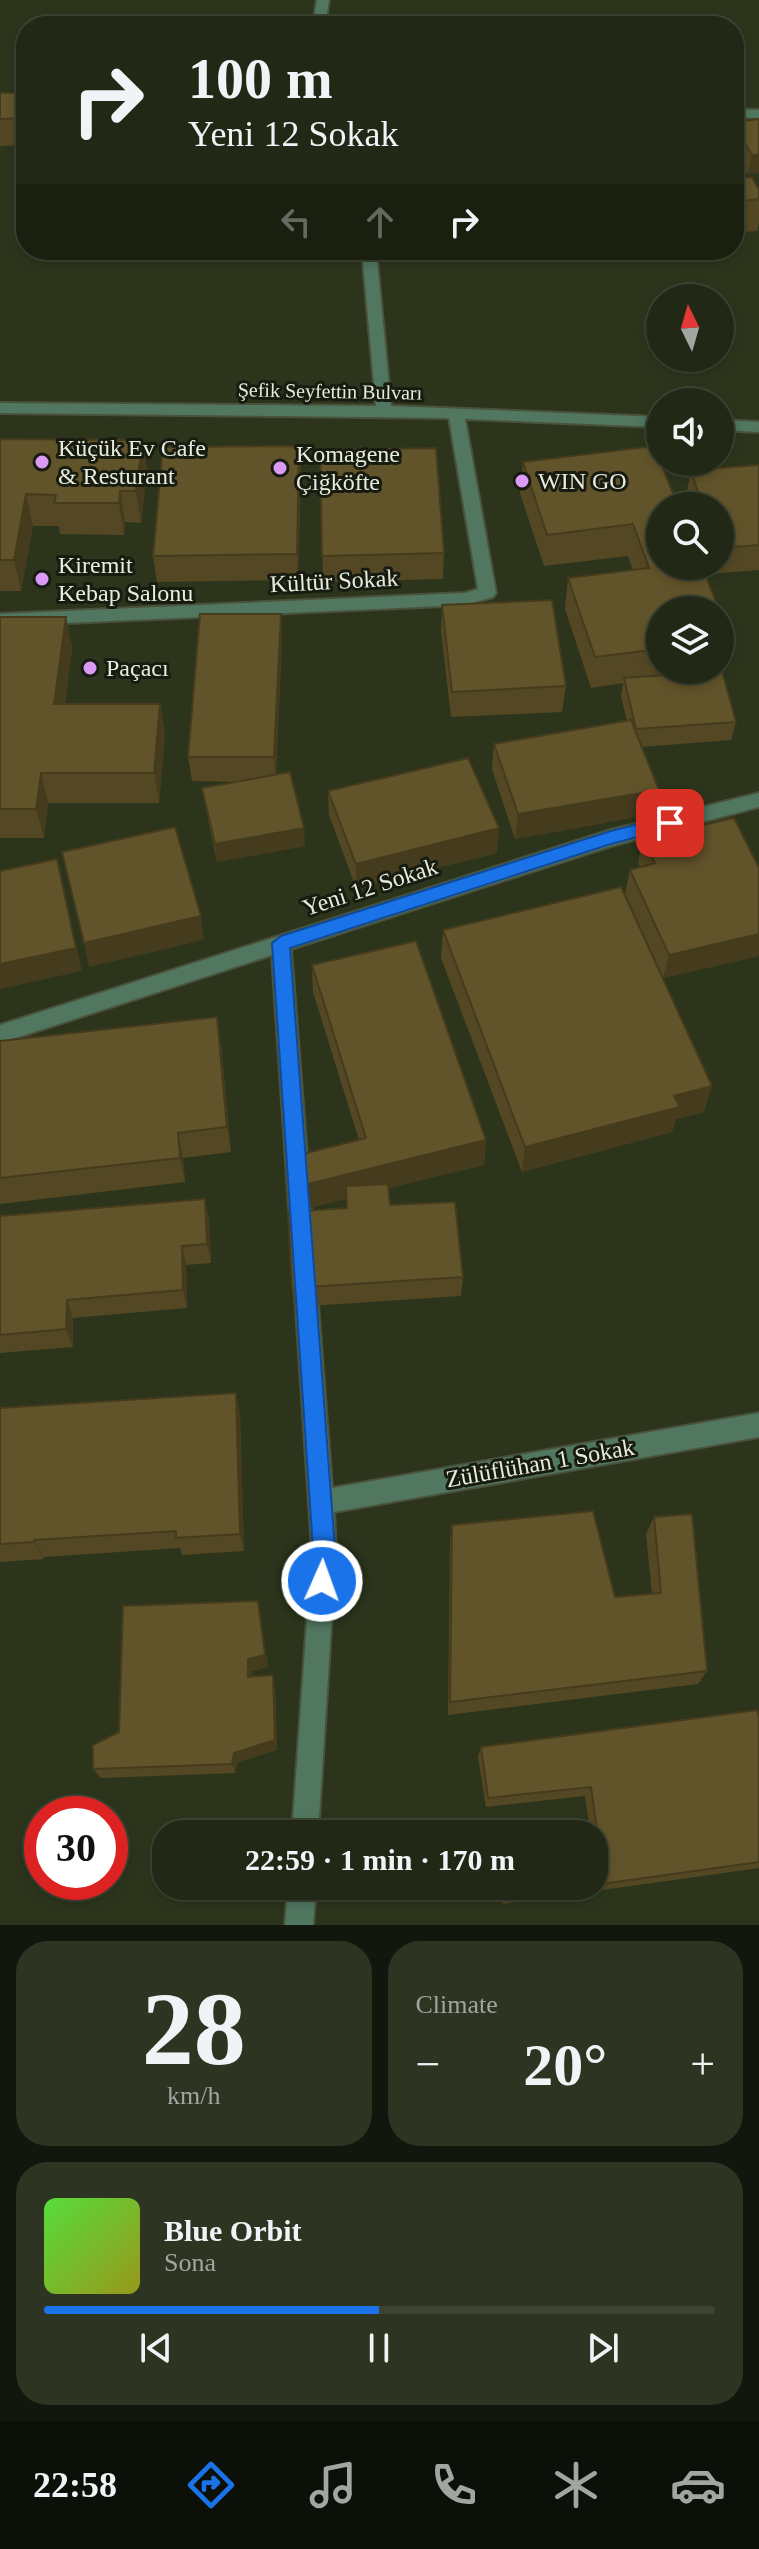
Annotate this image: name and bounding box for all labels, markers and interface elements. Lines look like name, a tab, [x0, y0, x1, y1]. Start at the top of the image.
icon: right	[56, 48, 160, 152]
text: 100 m	[188, 48, 333, 110]
text: Yeni 12 Sokak	[188, 114, 398, 154]
icon: left	[274, 200, 318, 244]
icon: ahead	[358, 200, 402, 244]
icon: right	[442, 200, 486, 244]
north arrow	[646, 284, 734, 372]
map controls	[646, 284, 734, 684]
street label: Şefik Seyfettin Bulvarı	[238, 378, 423, 405]
button: sound	[646, 388, 734, 476]
place label: Küçük Ev Cafe & Resturant	[58, 435, 206, 489]
place label: Komagene Çiğköfte	[296, 441, 400, 495]
marker: Küçük Ev Cafe & Resturant	[33, 453, 51, 471]
marker: Komagene Çiğköfte	[271, 459, 289, 477]
place label: WIN GO	[538, 468, 627, 494]
marker: WIN GO	[513, 472, 531, 490]
button: search	[646, 492, 734, 580]
place label: Kiremit Kebap Salonu	[58, 552, 193, 606]
street label: Kültür Sokak	[269, 565, 399, 597]
marker: Kiremit Kebap Salonu	[33, 570, 51, 588]
button: layers	[646, 596, 734, 684]
place label: Paçacı	[106, 655, 169, 681]
marker: Paçacı	[81, 659, 99, 677]
pin	[636, 789, 704, 857]
icon: arrive	[648, 801, 692, 845]
street label: Yeni 12 Sokak	[299, 853, 441, 921]
street label: Zülüflühan 1 Sokak	[444, 1434, 636, 1492]
position arrow	[280, 1539, 364, 1623]
speed limit sign: 30	[24, 1796, 128, 1900]
text: 22:59 · 1 min · 170 m	[245, 1843, 515, 1876]
text: 28	[142, 1971, 246, 2086]
text: Climate	[416, 1990, 498, 2019]
text: 20°	[523, 2032, 607, 2098]
text: −	[416, 2040, 440, 2089]
text: +	[690, 2040, 715, 2089]
text: km/h	[167, 2081, 220, 2110]
text: Blue Orbit	[164, 2214, 302, 2247]
text: Sona	[164, 2248, 216, 2277]
icon: previous	[134, 2326, 178, 2370]
icon: pause	[357, 2326, 401, 2370]
icon: next	[581, 2326, 625, 2370]
icon: directions	[183, 2457, 239, 2513]
icon: music	[305, 2457, 361, 2513]
icon: phone	[426, 2457, 482, 2513]
icon: climate	[548, 2457, 604, 2513]
icon: car	[670, 2457, 726, 2513]
text: 22:58	[33, 2465, 117, 2505]

